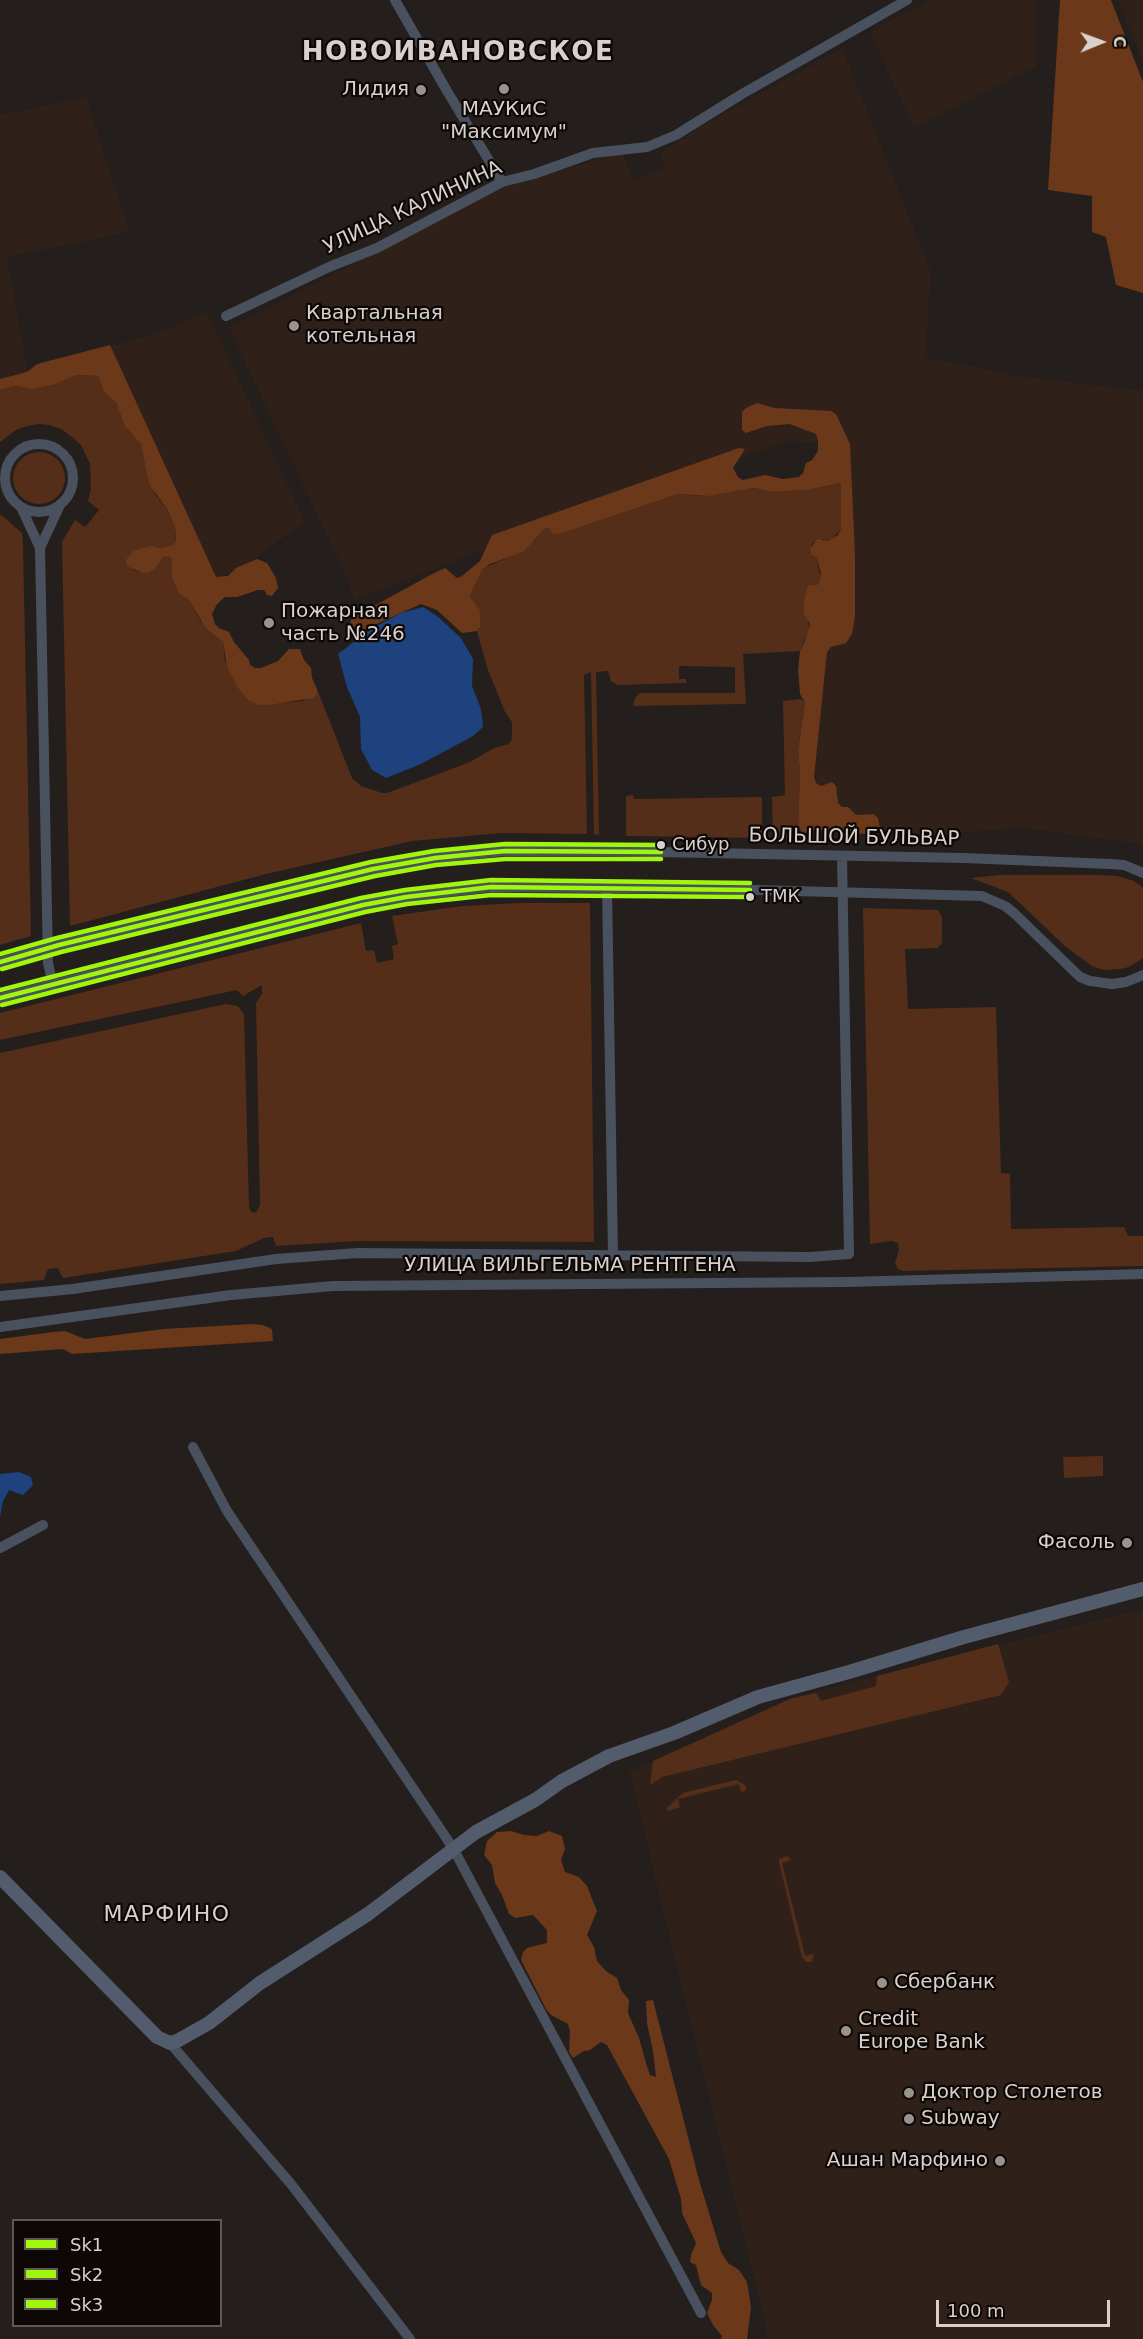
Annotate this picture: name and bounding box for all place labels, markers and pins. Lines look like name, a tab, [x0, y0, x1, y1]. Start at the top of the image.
place label: Лидия	[342, 78, 409, 102]
marker: МАУКиС "Максимум"	[497, 82, 511, 96]
marker: Лидия	[414, 83, 428, 97]
place label: МАУКиС "Максимум"	[441, 98, 567, 145]
place label: Квартальная котельная	[306, 302, 443, 349]
marker: Квартальная котельная	[287, 319, 301, 333]
place label: Пожарная часть №246	[281, 600, 405, 647]
marker: Пожарная часть №246	[262, 616, 276, 630]
place label: Сибур	[672, 834, 729, 856]
marker: Сибур	[655, 839, 667, 851]
place label: ТМК	[761, 886, 800, 908]
marker: ТМК	[744, 891, 756, 903]
place label: Фасоль	[1038, 1531, 1115, 1555]
marker: Фасоль	[1120, 1536, 1134, 1550]
place label: Сбербанк	[894, 1971, 995, 1995]
marker: Сбербанк	[875, 1976, 889, 1990]
place label: Credit Europe Bank	[858, 2008, 985, 2055]
marker: Credit Europe Bank	[839, 2024, 853, 2038]
place label: Доктор Столетов	[921, 2081, 1102, 2105]
marker: Доктор Столетов	[902, 2086, 916, 2100]
place label: Subway	[921, 2107, 1000, 2131]
marker: Subway	[902, 2112, 916, 2126]
place label: Ашан Марфино	[827, 2149, 988, 2173]
marker: Ашан Марфино	[993, 2154, 1007, 2168]

